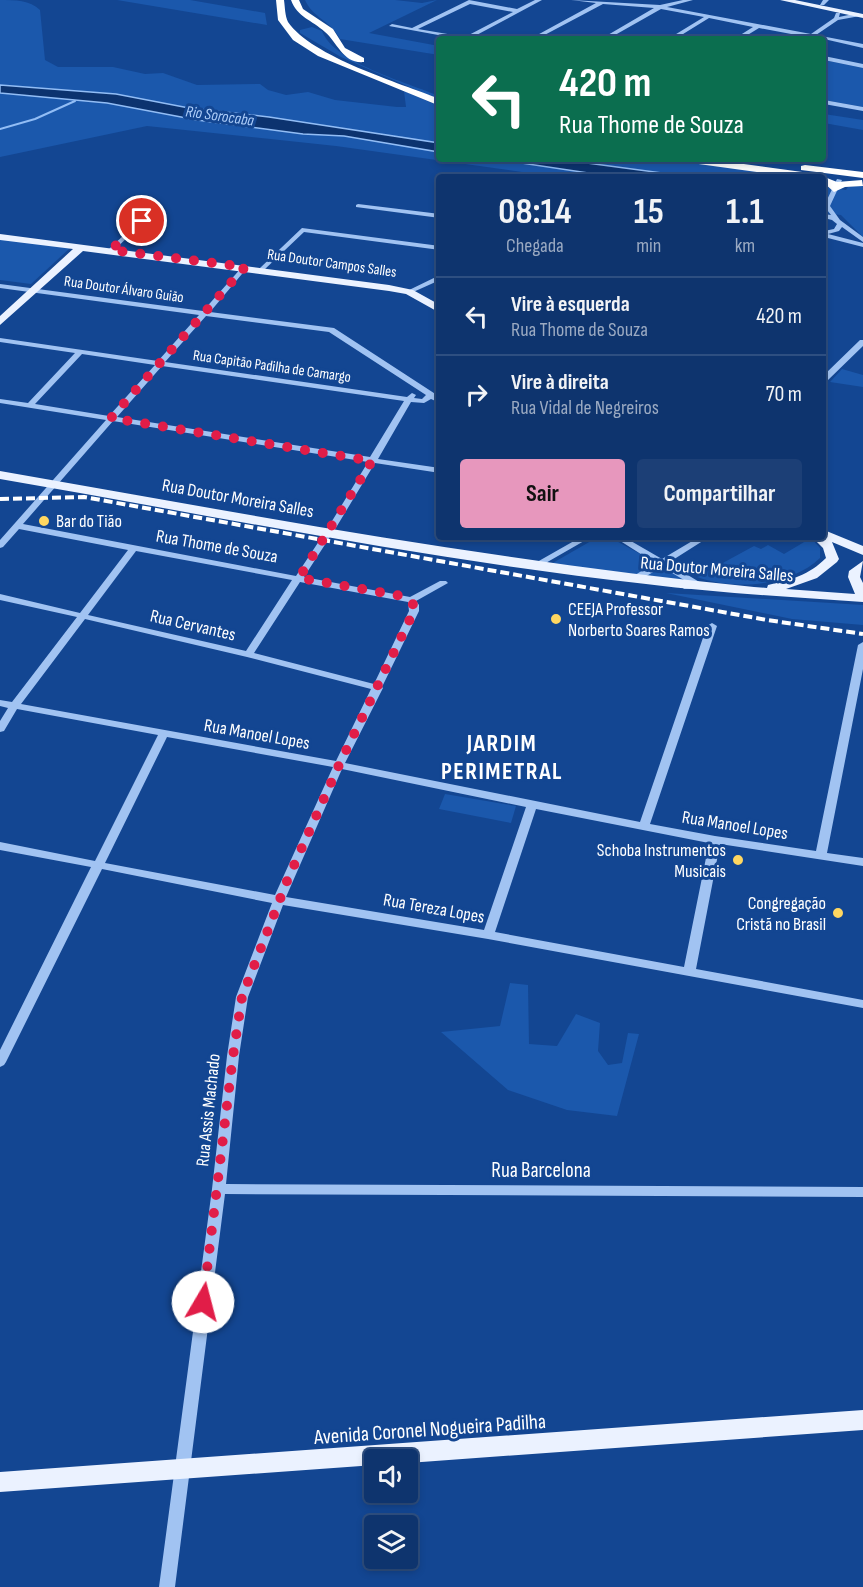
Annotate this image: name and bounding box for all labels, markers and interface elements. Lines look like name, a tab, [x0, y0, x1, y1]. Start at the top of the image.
text: 420 m	[559, 58, 651, 109]
icon: left	[460, 60, 538, 138]
water label: Rio Sorocaba	[184, 102, 256, 131]
text: Rua Thome de Souza	[559, 109, 744, 141]
text: 08:14	[498, 191, 572, 234]
text: 15	[634, 191, 664, 234]
text: 1.1	[726, 191, 764, 234]
pin	[116, 195, 167, 246]
icon: arrive	[125, 204, 158, 237]
text: Chegada	[506, 234, 564, 258]
text: min	[636, 234, 661, 258]
text: km	[735, 234, 755, 258]
street label: Rua Doutor Campos Salles	[266, 245, 398, 282]
street label: Rua Doutor Álvaro Guião	[63, 272, 185, 307]
text: Vire à esquerda	[511, 291, 630, 318]
icon: left	[460, 300, 493, 333]
text: 420 m	[756, 303, 802, 330]
text: Rua Thome de Souza	[511, 318, 648, 342]
street label: Rua Capitão Padilha de Camargo	[192, 346, 352, 387]
text: Vire à direita	[511, 369, 609, 396]
icon: right	[460, 378, 493, 411]
text: 70 m	[766, 381, 802, 408]
text: Rua Vidal de Negreiros	[511, 396, 659, 420]
button: Sair	[460, 459, 625, 528]
button: Compartilhar	[637, 459, 802, 528]
street label: Rua Doutor Moreira Salles	[160, 475, 315, 522]
place label: Bar do Tião	[56, 511, 122, 532]
marker: Bar do Tião	[37, 514, 51, 528]
street label: Rua Thome de Souza	[154, 525, 280, 568]
street label: Rua Doutor Moreira Salles	[640, 552, 794, 587]
place label: CEEJA Professor Norberto Soares Ramos	[568, 599, 710, 641]
street label: Rua Cervantes	[148, 605, 238, 646]
marker: CEEJA Professor Norberto Soares Ramos	[549, 612, 563, 626]
street label: Rua Manoel Lopes	[202, 715, 311, 754]
district label: JARDIM PERIMETRAL	[441, 729, 563, 786]
street label: Rua Manoel Lopes	[680, 807, 789, 844]
place label: Schoba Instrumentos Musicais	[597, 840, 726, 882]
marker: Schoba Instrumentos Musicais	[731, 853, 745, 867]
street label: Rua Tereza Lopes	[382, 889, 486, 928]
place label: Congregação Cristã no Brasil	[736, 893, 826, 935]
marker: Congregação Cristã no Brasil	[831, 906, 845, 920]
street label: Rua Assis Machado	[192, 1053, 225, 1167]
street label: Rua Barcelona	[491, 1158, 591, 1183]
position arrow	[171, 1270, 235, 1334]
street label: Avenida Coronel Nogueira Padilha	[312, 1409, 547, 1450]
map controls	[364, 1449, 418, 1569]
button: sound	[364, 1449, 418, 1503]
button: layers	[364, 1515, 418, 1569]

